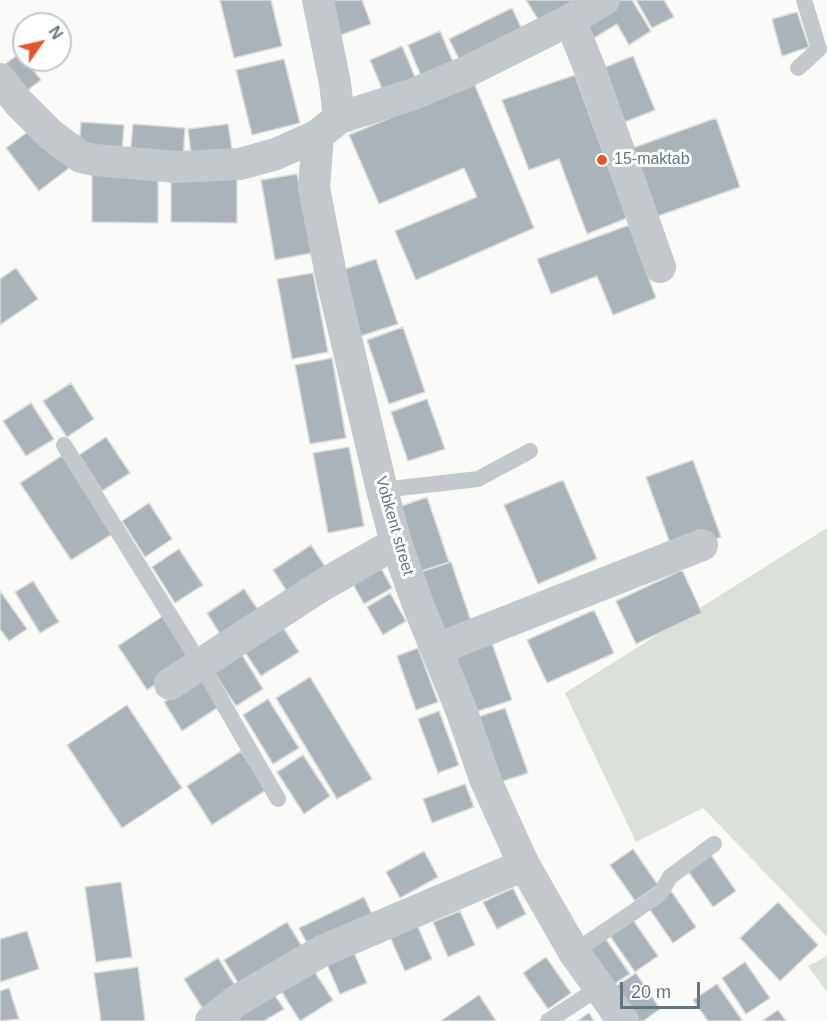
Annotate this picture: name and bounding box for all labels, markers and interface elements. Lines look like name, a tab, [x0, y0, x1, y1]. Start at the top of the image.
north arrow	[12, 12, 72, 72]
text: N	[45, 23, 66, 42]
place label: 15-maktab	[614, 150, 690, 170]
marker: 15-maktab	[595, 153, 609, 167]
street label: Vobkent street	[371, 474, 417, 578]
scale bar	[623, 970, 702, 1008]
text: 20 m	[631, 982, 671, 1002]

